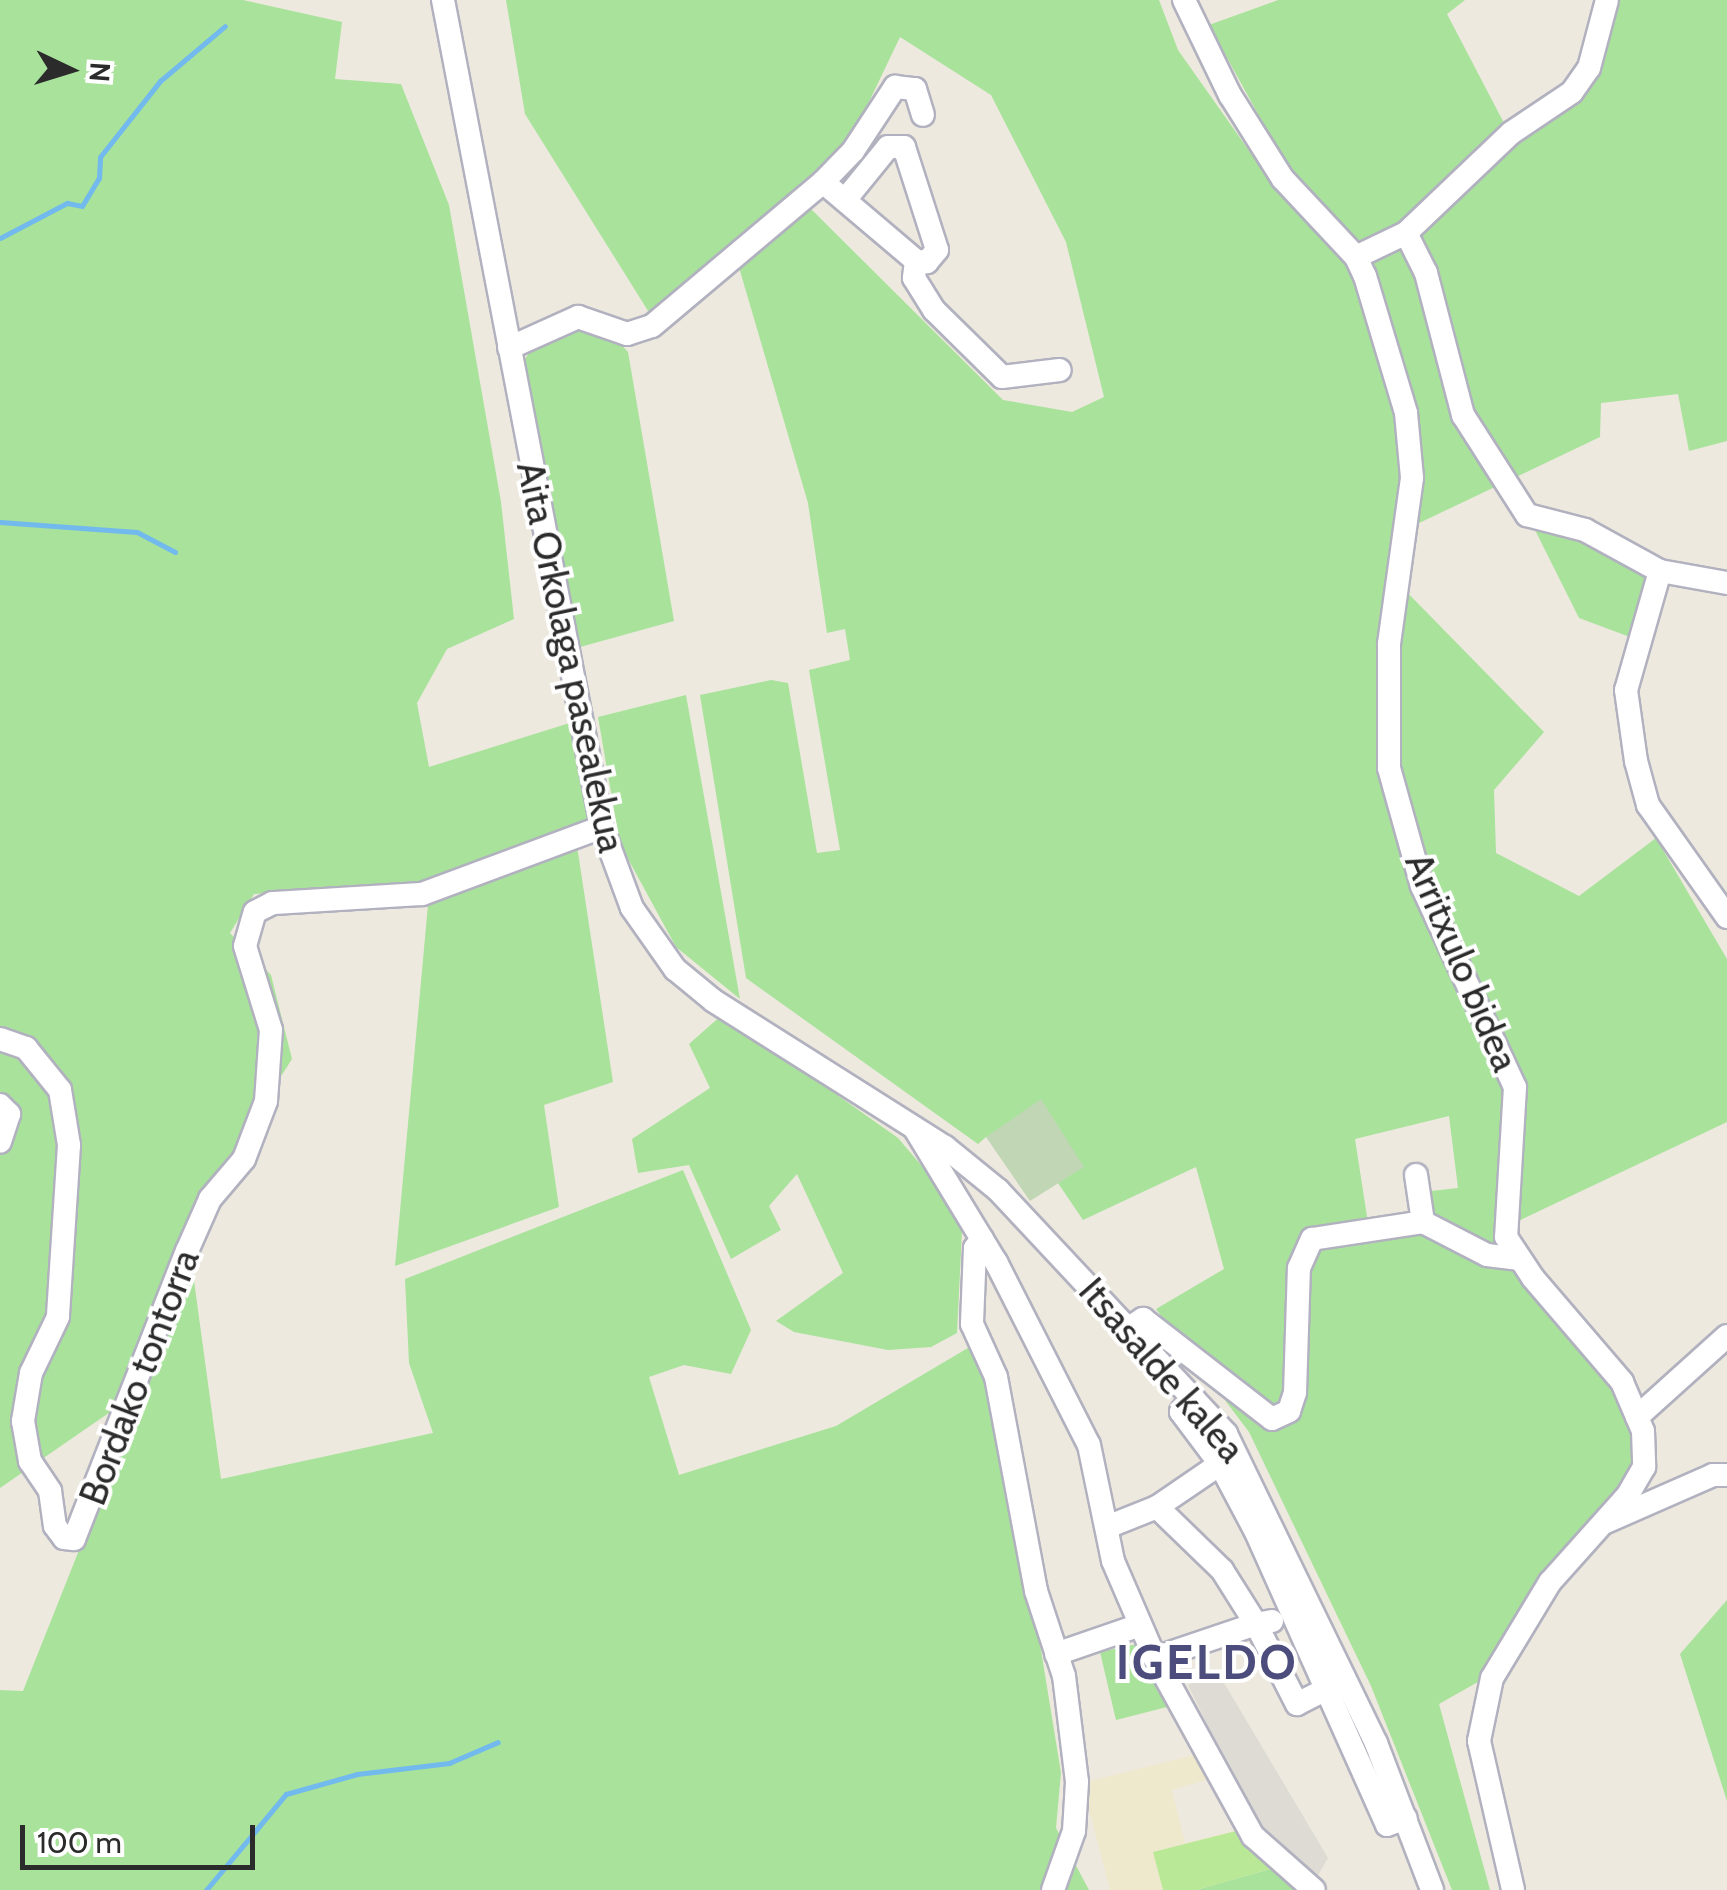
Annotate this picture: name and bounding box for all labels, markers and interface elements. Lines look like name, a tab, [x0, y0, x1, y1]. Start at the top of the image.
north arrow	[20, 20, 120, 120]
text: N	[82, 61, 118, 83]
street label: Aita Orkolaga pasealekua	[507, 457, 635, 857]
street label: Arritxulo bidea	[1396, 846, 1528, 1078]
street label: Bordako tontorra	[69, 1243, 209, 1511]
street label: Itsasalde kalea	[1070, 1268, 1254, 1472]
district label: IGELDO	[1116, 1634, 1298, 1692]
scale bar	[25, 1805, 260, 1867]
text: 100 m	[37, 1824, 122, 1861]

